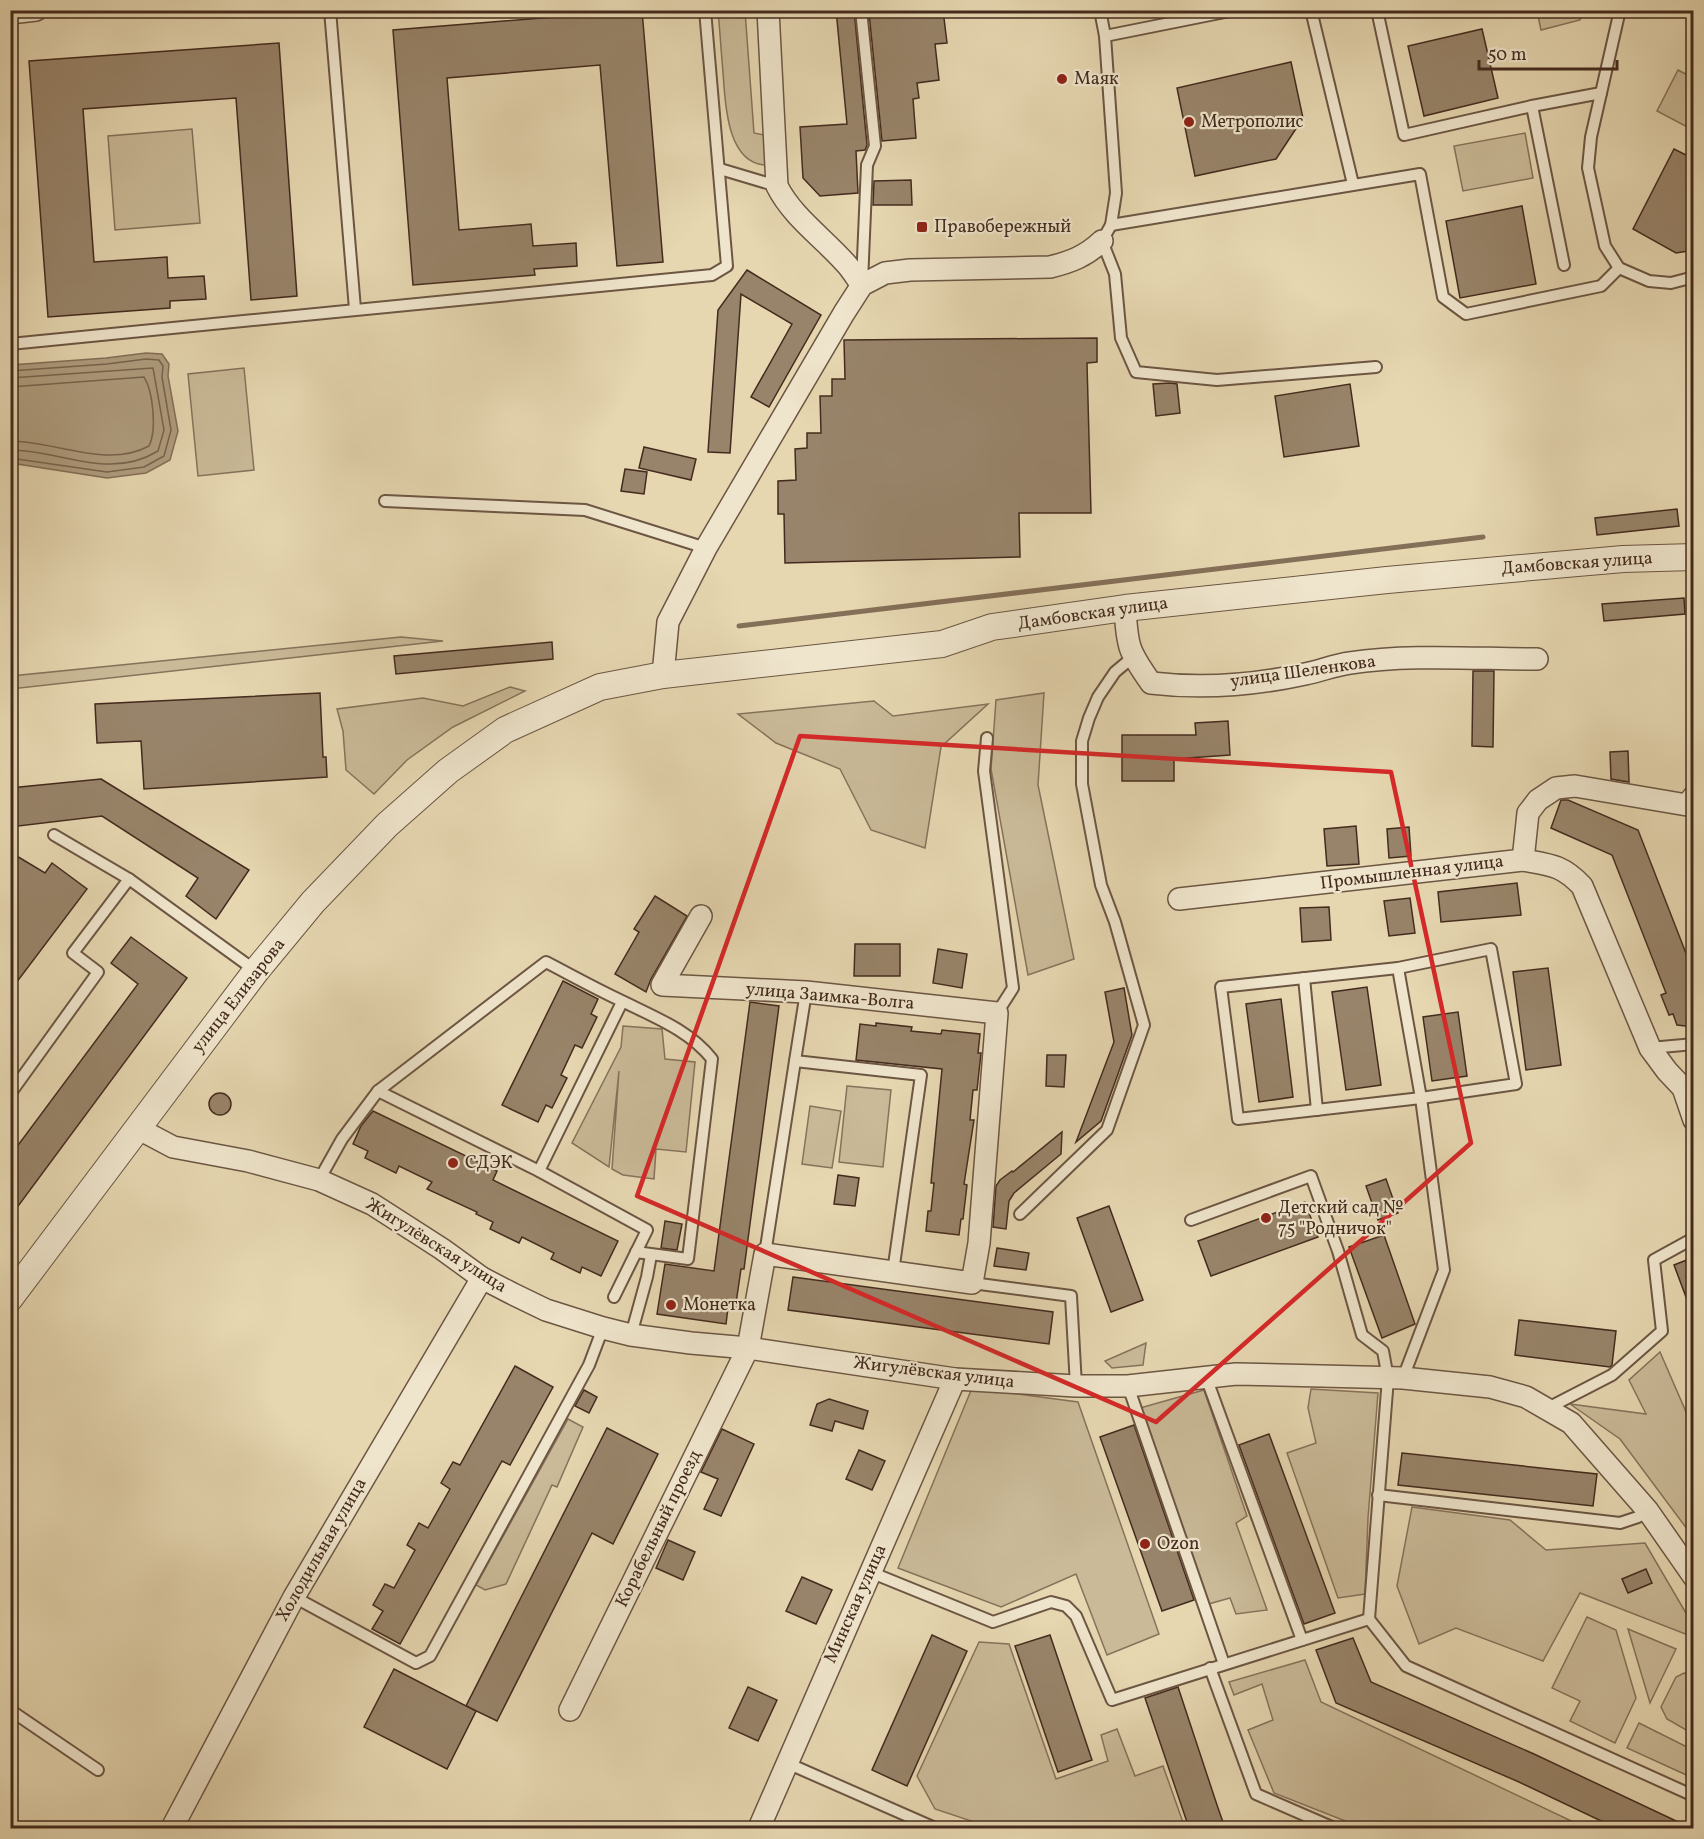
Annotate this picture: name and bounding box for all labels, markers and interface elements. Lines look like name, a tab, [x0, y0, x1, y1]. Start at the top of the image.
scale bar	[1479, 33, 1617, 71]
text: 50 m	[1488, 43, 1527, 68]
place label: Маяк	[1074, 67, 1119, 92]
marker: Маяк	[1055, 72, 1069, 86]
place label: Метрополис	[1201, 110, 1304, 135]
marker: Метрополис	[1182, 115, 1196, 129]
place label: Правобережный	[934, 215, 1071, 240]
marker: Правобережный	[915, 220, 929, 234]
street label: Дамбовская улица	[1500, 546, 1654, 582]
street label: Дамбовская улица	[1016, 591, 1170, 637]
street label: улица Шеленкова	[1229, 649, 1377, 695]
street label: Промышленная улица	[1319, 849, 1505, 897]
street label: улица Елизарова	[186, 933, 292, 1059]
street label: улица Заимка-Волга	[745, 977, 915, 1017]
place label: СДЭК	[465, 1151, 513, 1176]
marker: СДЭК	[446, 1156, 460, 1170]
street label: Жигулёвская улица	[361, 1192, 511, 1300]
place label: Детский сад № 75 "Родничок"	[1278, 1196, 1403, 1242]
marker: Детский сад № 75 "Родничок"	[1259, 1211, 1273, 1225]
place label: Монетка	[683, 1293, 756, 1318]
marker: Монетка	[664, 1298, 678, 1312]
street label: Жигулёвская улица	[852, 1351, 1016, 1395]
street label: Корабельный проезд	[610, 1446, 708, 1612]
street label: Холодильная улица	[271, 1473, 373, 1627]
place label: Ozon	[1157, 1532, 1200, 1557]
marker: Ozon	[1138, 1537, 1152, 1551]
street label: Минская улица	[819, 1540, 893, 1667]

